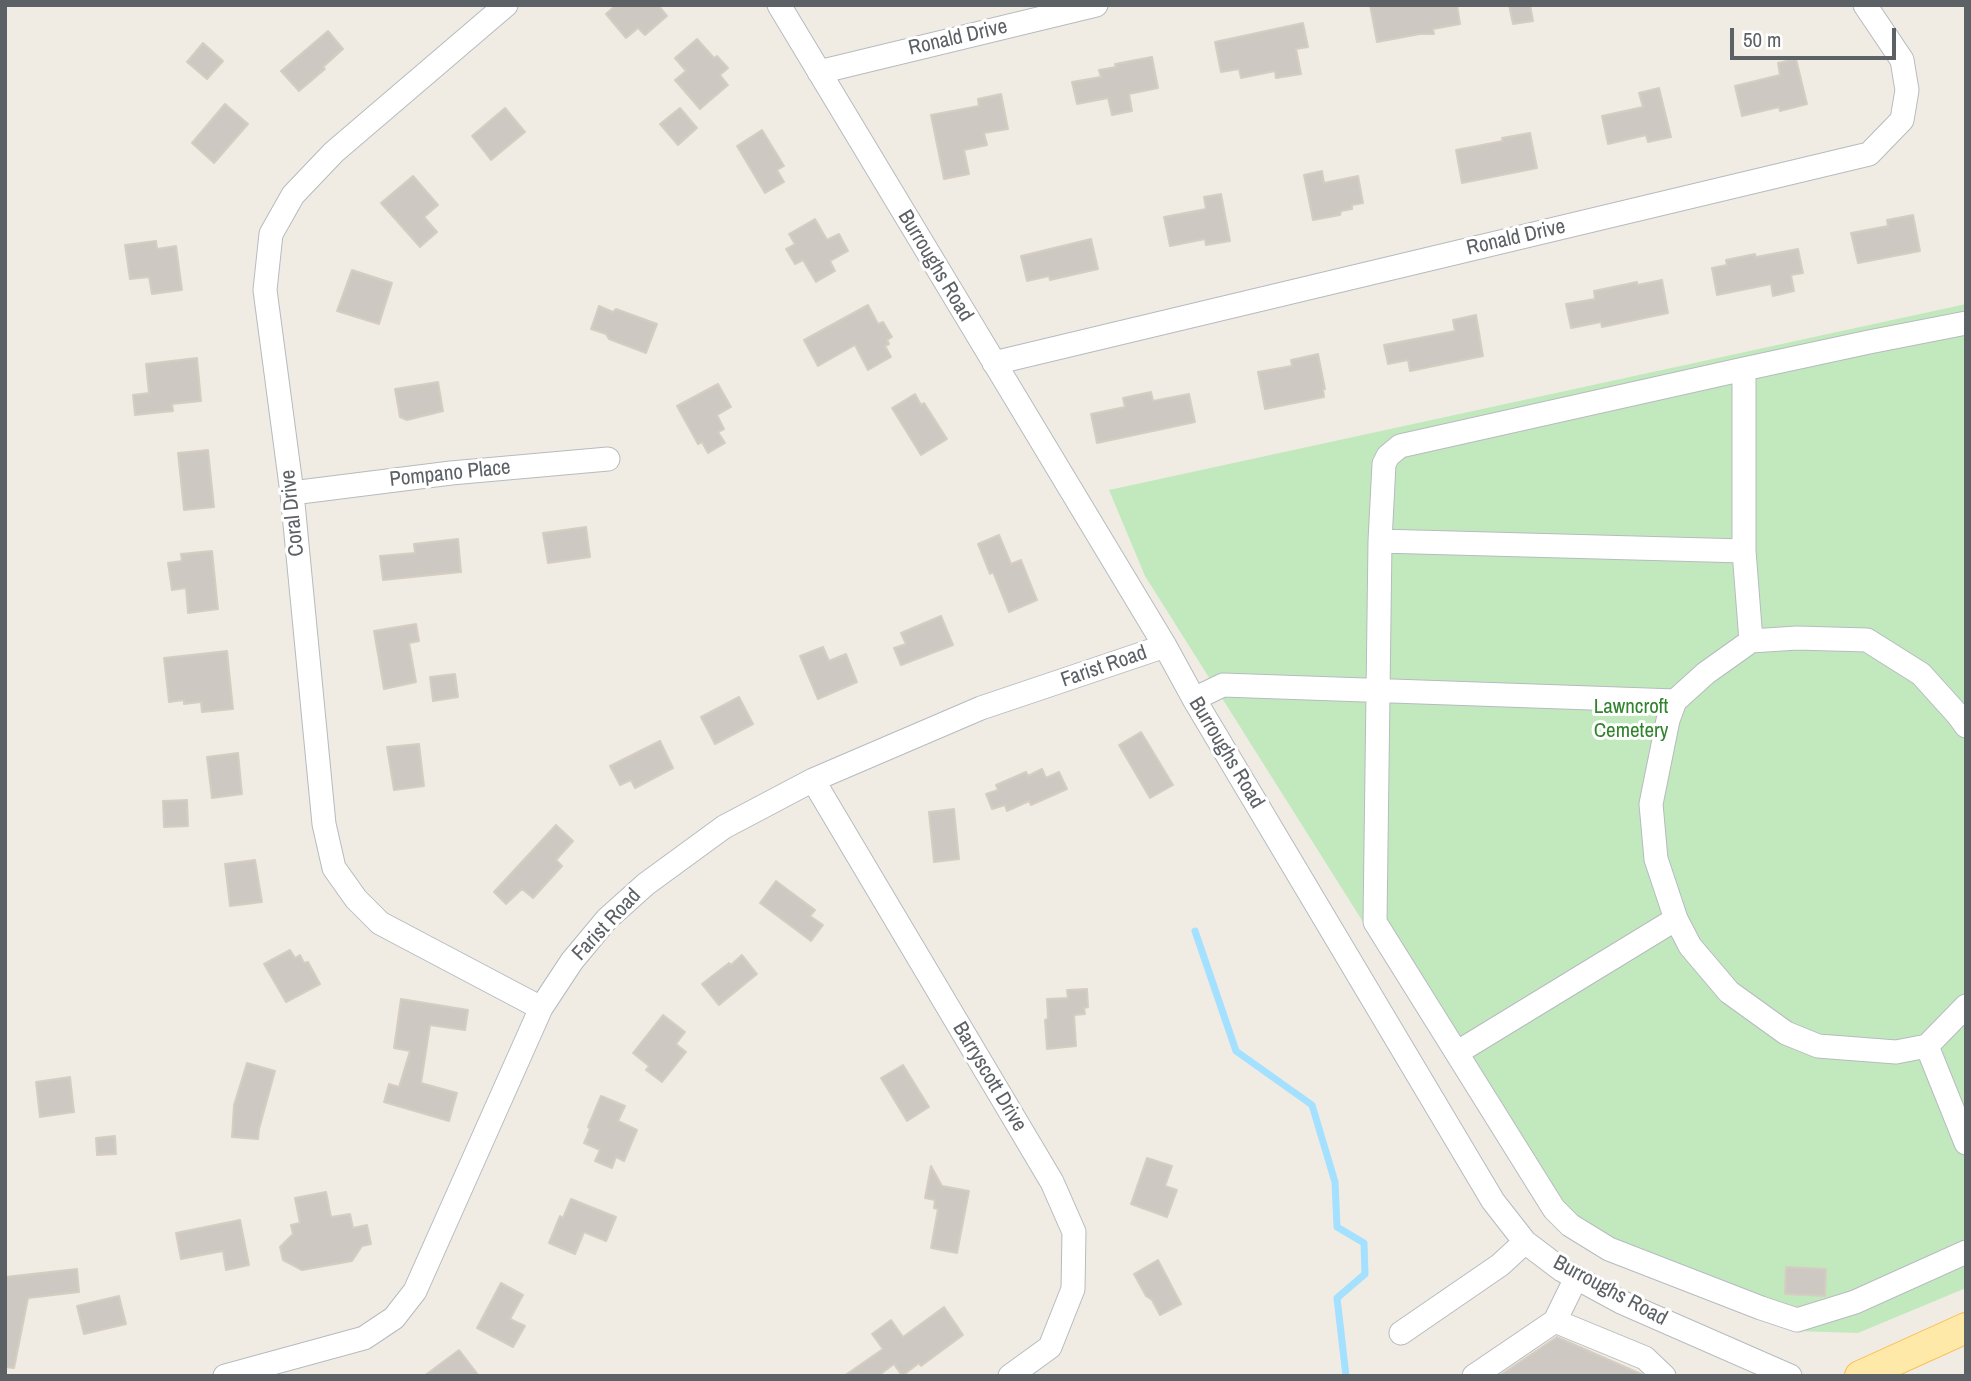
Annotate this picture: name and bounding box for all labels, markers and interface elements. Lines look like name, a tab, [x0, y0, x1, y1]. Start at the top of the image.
street label: Ronald Drive	[906, 14, 1010, 62]
scale bar	[1733, 14, 1899, 58]
text: 50 m	[1743, 25, 1781, 54]
street label: Burroughs Road	[892, 206, 978, 326]
street label: Ronald Drive	[1464, 214, 1568, 262]
street label: Pompano Place	[388, 455, 512, 493]
street label: Coral Drive	[276, 468, 310, 558]
street label: Farist Road	[1058, 641, 1150, 693]
street label: Burroughs Road	[1183, 693, 1269, 813]
park label: Lawncroft Cemetery	[1594, 694, 1668, 744]
street label: Farist Road	[567, 884, 647, 966]
street label: Barryscott Drive	[946, 1018, 1032, 1136]
street label: Burroughs Road	[1549, 1250, 1671, 1332]

